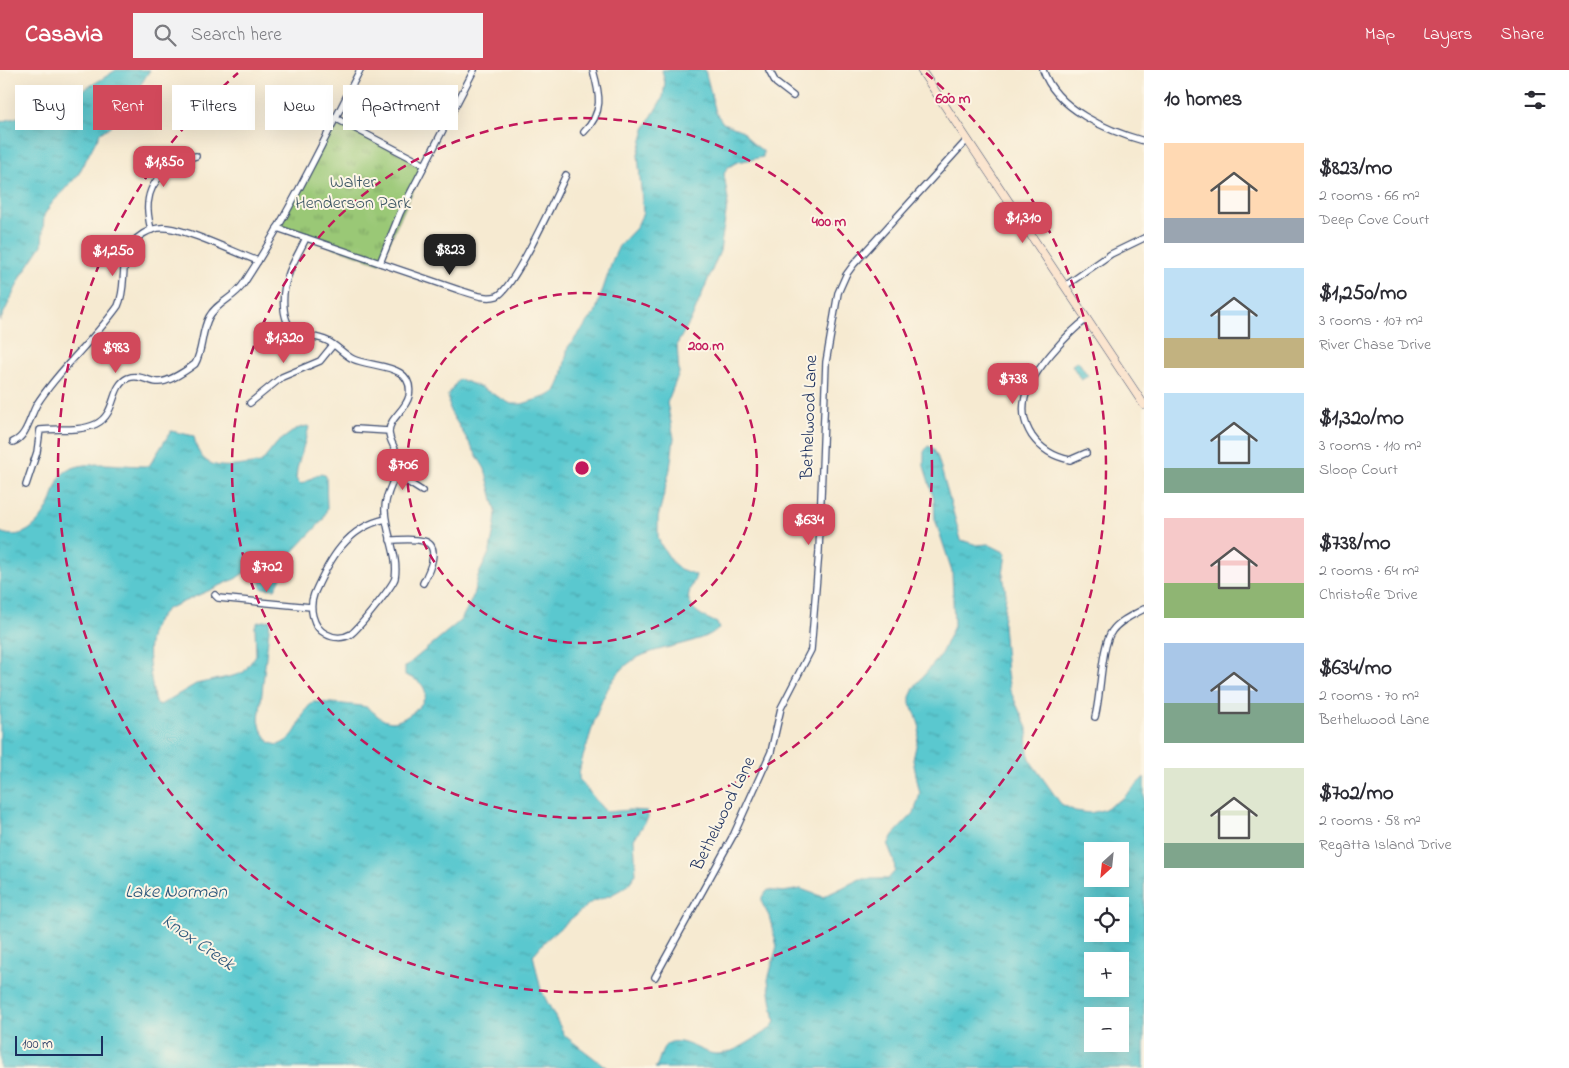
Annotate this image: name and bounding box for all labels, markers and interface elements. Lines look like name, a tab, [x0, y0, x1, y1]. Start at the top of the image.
search box	[133, 13, 483, 58]
text: Casavia	[25, 18, 103, 53]
icon: search	[151, 21, 179, 49]
text: Search here	[191, 22, 282, 49]
text: Map	[1365, 22, 1395, 48]
text: Layers	[1423, 22, 1473, 48]
text: Share	[1501, 22, 1544, 48]
chip: Buy	[15, 85, 83, 130]
chip: Rent	[93, 85, 162, 130]
chip: Filters	[172, 85, 255, 130]
chip: New	[265, 85, 333, 130]
chip: Apartment	[343, 85, 458, 130]
text: 10 homes	[1164, 85, 1242, 115]
icon: filters	[1521, 86, 1549, 114]
text: 600 m	[935, 88, 971, 110]
pin: $1,850	[123, 146, 205, 188]
text: $1,850	[144, 150, 184, 174]
text: $823/mo	[1319, 154, 1392, 184]
icon: home	[1204, 163, 1264, 223]
park label: Walter Henderson Park	[295, 170, 411, 217]
text: 2 rooms · 66 m²	[1319, 184, 1420, 208]
pin: $1,310	[982, 202, 1064, 244]
text: $1,310	[1005, 206, 1041, 230]
text: Deep Cove Court	[1319, 208, 1429, 232]
text: 400 m	[811, 211, 847, 233]
pin: $1,250	[72, 234, 154, 277]
pin: $823	[420, 234, 480, 276]
text: $823	[435, 238, 465, 262]
text: $1,250	[92, 239, 134, 263]
text: $1,250/mo	[1319, 279, 1407, 309]
icon: home	[1204, 288, 1264, 348]
text: 3 rooms · 107 m²	[1319, 309, 1423, 333]
pin: $1,320	[243, 322, 325, 364]
text: $1,320	[265, 326, 304, 350]
pin: $983	[86, 332, 146, 374]
text: River Chase Drive	[1319, 333, 1431, 357]
text: 200 m	[687, 335, 724, 357]
text: $983	[102, 336, 130, 360]
street label: Bethelwood Lane	[795, 354, 825, 480]
pin: $738	[983, 362, 1043, 405]
text: $738	[999, 367, 1027, 391]
text: $1,320/mo	[1319, 404, 1404, 434]
icon: home	[1204, 413, 1264, 473]
text: 3 rooms · 110 m²	[1319, 434, 1421, 458]
pin: $706	[373, 448, 433, 491]
text: $706	[388, 453, 418, 477]
text: Sloop Court	[1319, 458, 1398, 482]
centre of rings	[573, 459, 591, 477]
pin: $634	[779, 504, 839, 546]
text: $634	[794, 508, 824, 532]
text: $738/mo	[1319, 529, 1391, 559]
icon: home	[1204, 538, 1264, 598]
pin: $702	[237, 550, 297, 593]
text: $702	[251, 555, 283, 579]
text: 2 rooms · 64 m²	[1319, 559, 1419, 583]
text: Christofle Drive	[1319, 583, 1418, 607]
text: $634/mo	[1319, 654, 1392, 684]
icon: home	[1204, 663, 1264, 723]
text: 2 rooms · 70 m²	[1319, 684, 1419, 708]
text: Bethelwood Lane	[1319, 708, 1429, 732]
street label: Bethelwood Lane	[685, 752, 763, 876]
text: $702/mo	[1319, 779, 1394, 809]
icon: home	[1204, 788, 1264, 848]
text: 2 rooms · 58 m²	[1319, 809, 1421, 833]
text: Regatta Island Drive	[1319, 833, 1452, 857]
north arrow	[1084, 842, 1129, 888]
map controls	[1084, 842, 1129, 1052]
water label: Lake Norman	[125, 879, 228, 906]
button: locate	[1084, 897, 1129, 942]
water label: Knox Creek	[156, 908, 240, 978]
button: +	[1084, 952, 1129, 997]
button: −	[1084, 1007, 1129, 1052]
scale bar	[15, 1033, 102, 1056]
text: 100 m	[22, 1034, 53, 1055]

